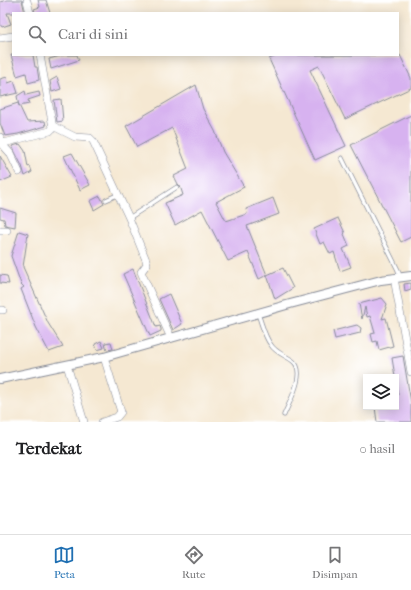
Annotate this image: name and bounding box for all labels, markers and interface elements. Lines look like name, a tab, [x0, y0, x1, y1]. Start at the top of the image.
search box	[12, 12, 399, 56]
icon: search	[26, 23, 48, 45]
text: Cari di sini	[58, 25, 128, 43]
map controls	[363, 374, 399, 410]
button: layers	[363, 374, 399, 410]
text: Terdekat	[16, 438, 82, 458]
text: 0 hasil	[359, 441, 395, 456]
tab: Peta	[53, 544, 75, 581]
tab: Rute	[182, 544, 205, 581]
tab: Disimpan	[312, 544, 358, 581]

